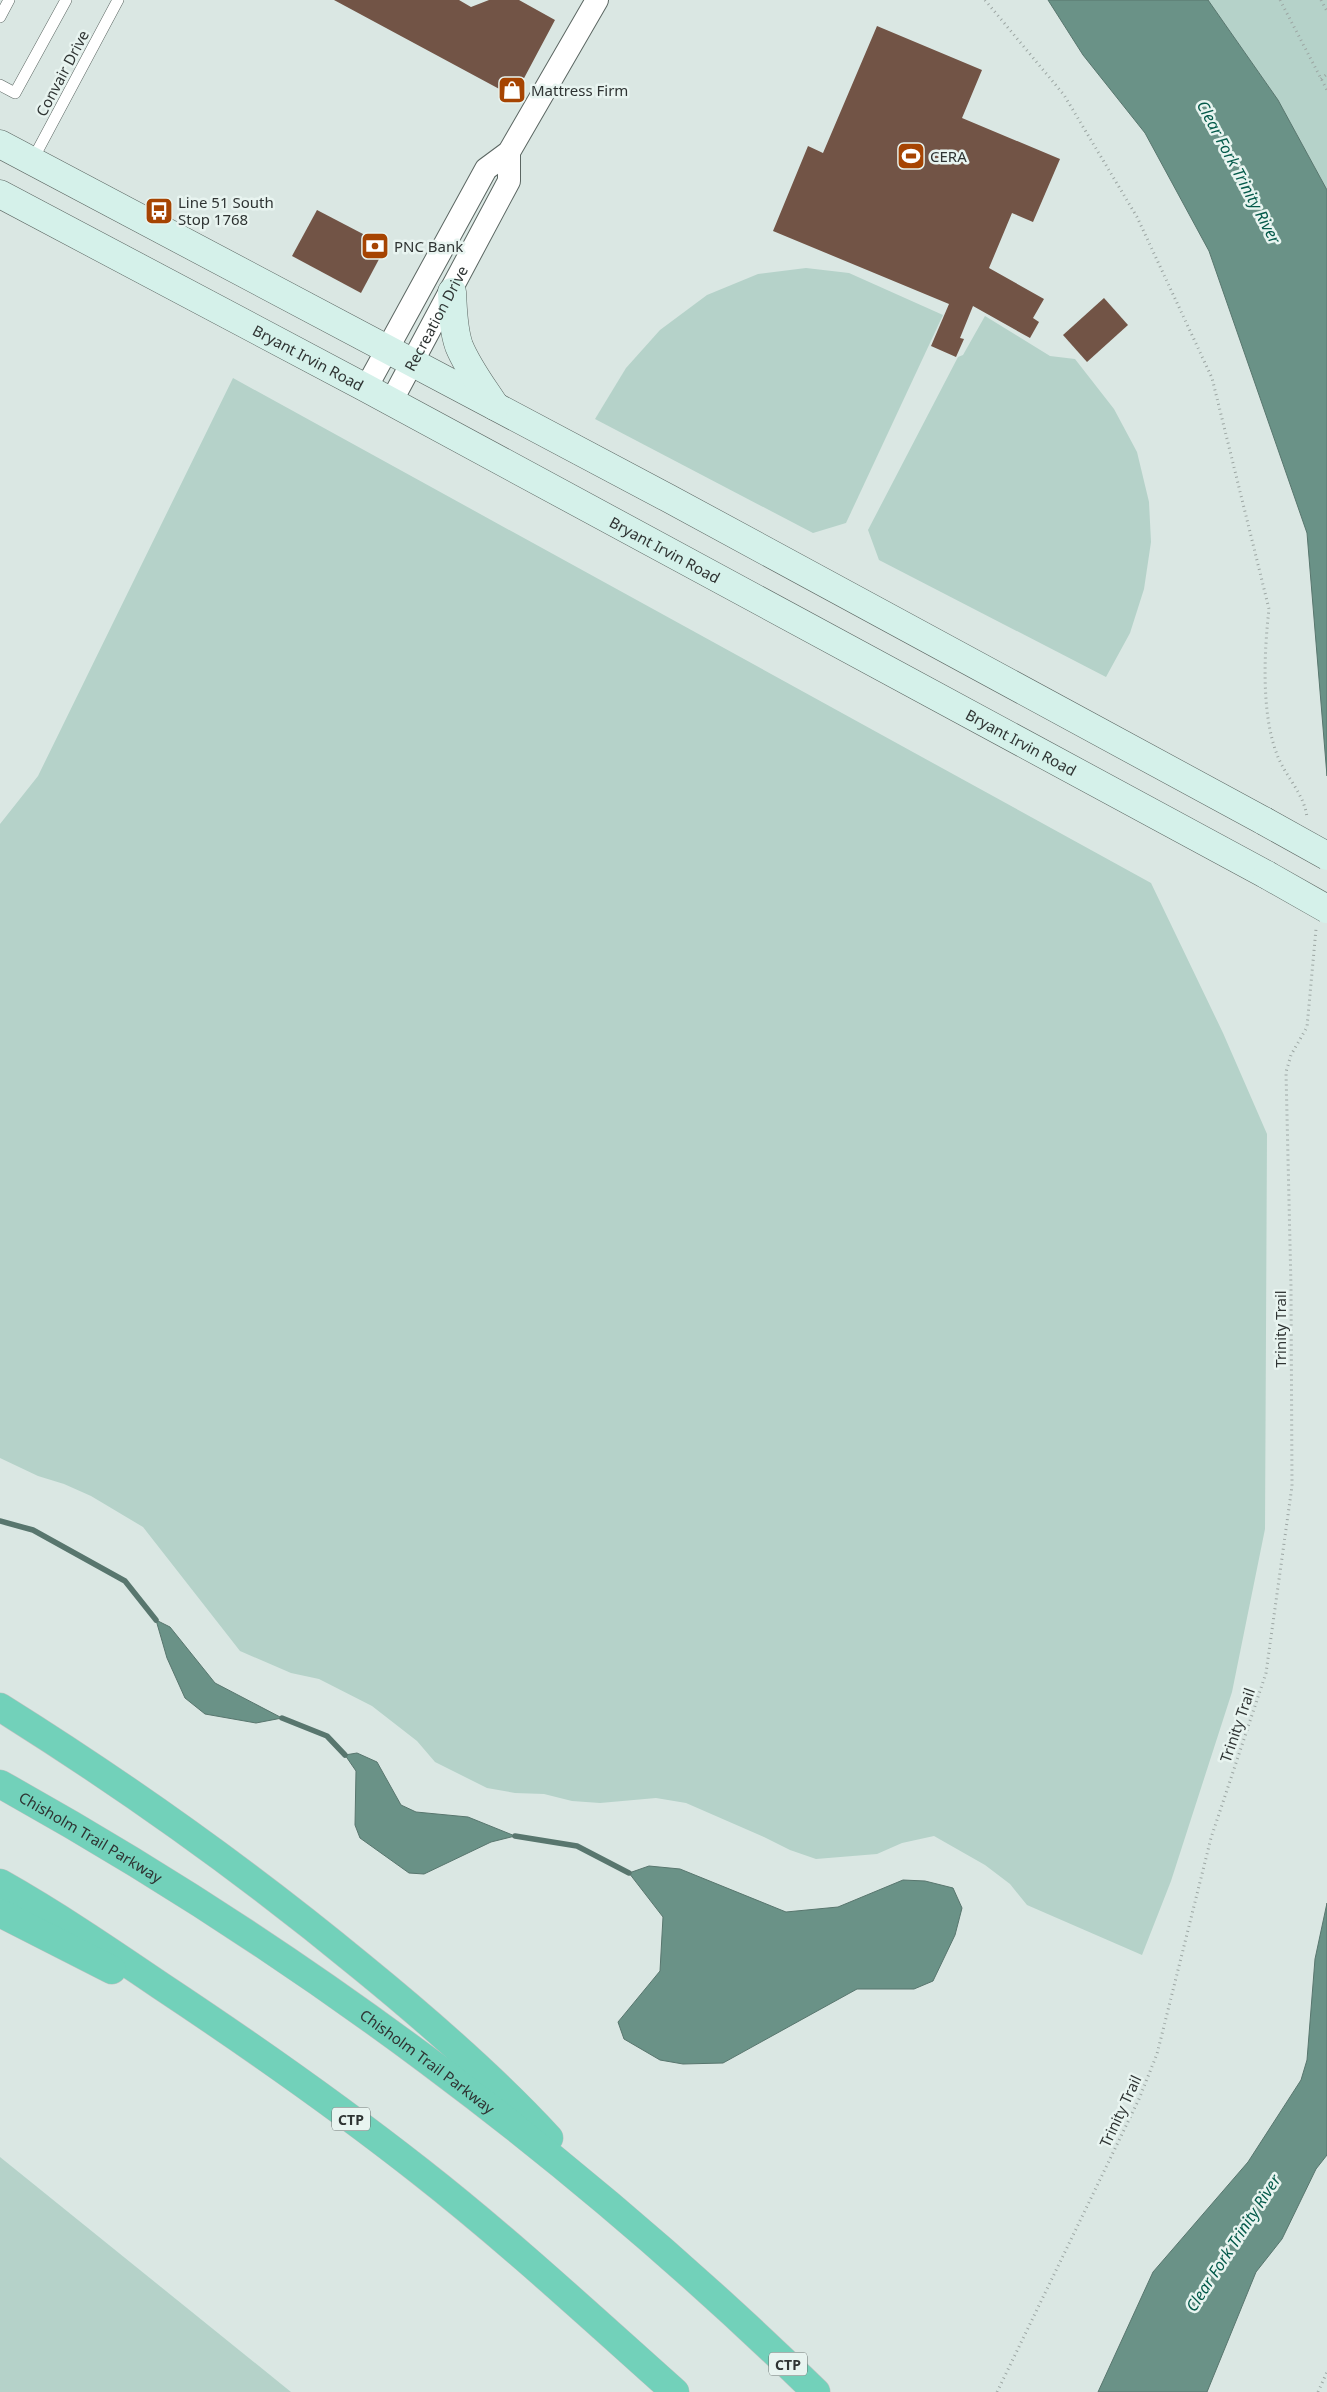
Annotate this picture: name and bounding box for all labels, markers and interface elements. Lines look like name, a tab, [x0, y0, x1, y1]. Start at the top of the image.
street label: Convair Drive	[31, 26, 93, 120]
shop icon: Mattress Firm	[497, 75, 527, 105]
place label: Mattress Firm	[531, 80, 628, 100]
water label: Clear Fork Trinity River	[1192, 96, 1286, 248]
sports icon: CERA	[896, 141, 926, 171]
place label: CERA	[930, 146, 967, 166]
place label: Line 51 South Stop 1768	[178, 192, 274, 229]
bus stop icon: Line 51 South Stop 1768	[144, 196, 174, 226]
bank icon: PNC Bank	[360, 231, 390, 261]
place label: PNC Bank	[394, 236, 463, 256]
street label: Recreation Drive	[399, 262, 472, 374]
street label: Bryant Irvin Road	[249, 320, 367, 395]
street label: Bryant Irvin Road	[606, 512, 724, 588]
street label: Bryant Irvin Road	[962, 704, 1080, 780]
street label: Trinity Trail	[1270, 1290, 1290, 1368]
street label: Trinity Trail	[1215, 1685, 1259, 1765]
street label: Chisholm Trail Parkway	[16, 1787, 166, 1887]
street label: Chisholm Trail Parkway	[356, 2005, 499, 2118]
street label: Trinity Trail	[1095, 2072, 1145, 2150]
road number: CTP	[332, 2108, 370, 2130]
water label: Clear Fork Trinity River	[1180, 2170, 1286, 2316]
road number: CTP	[769, 2352, 807, 2376]

